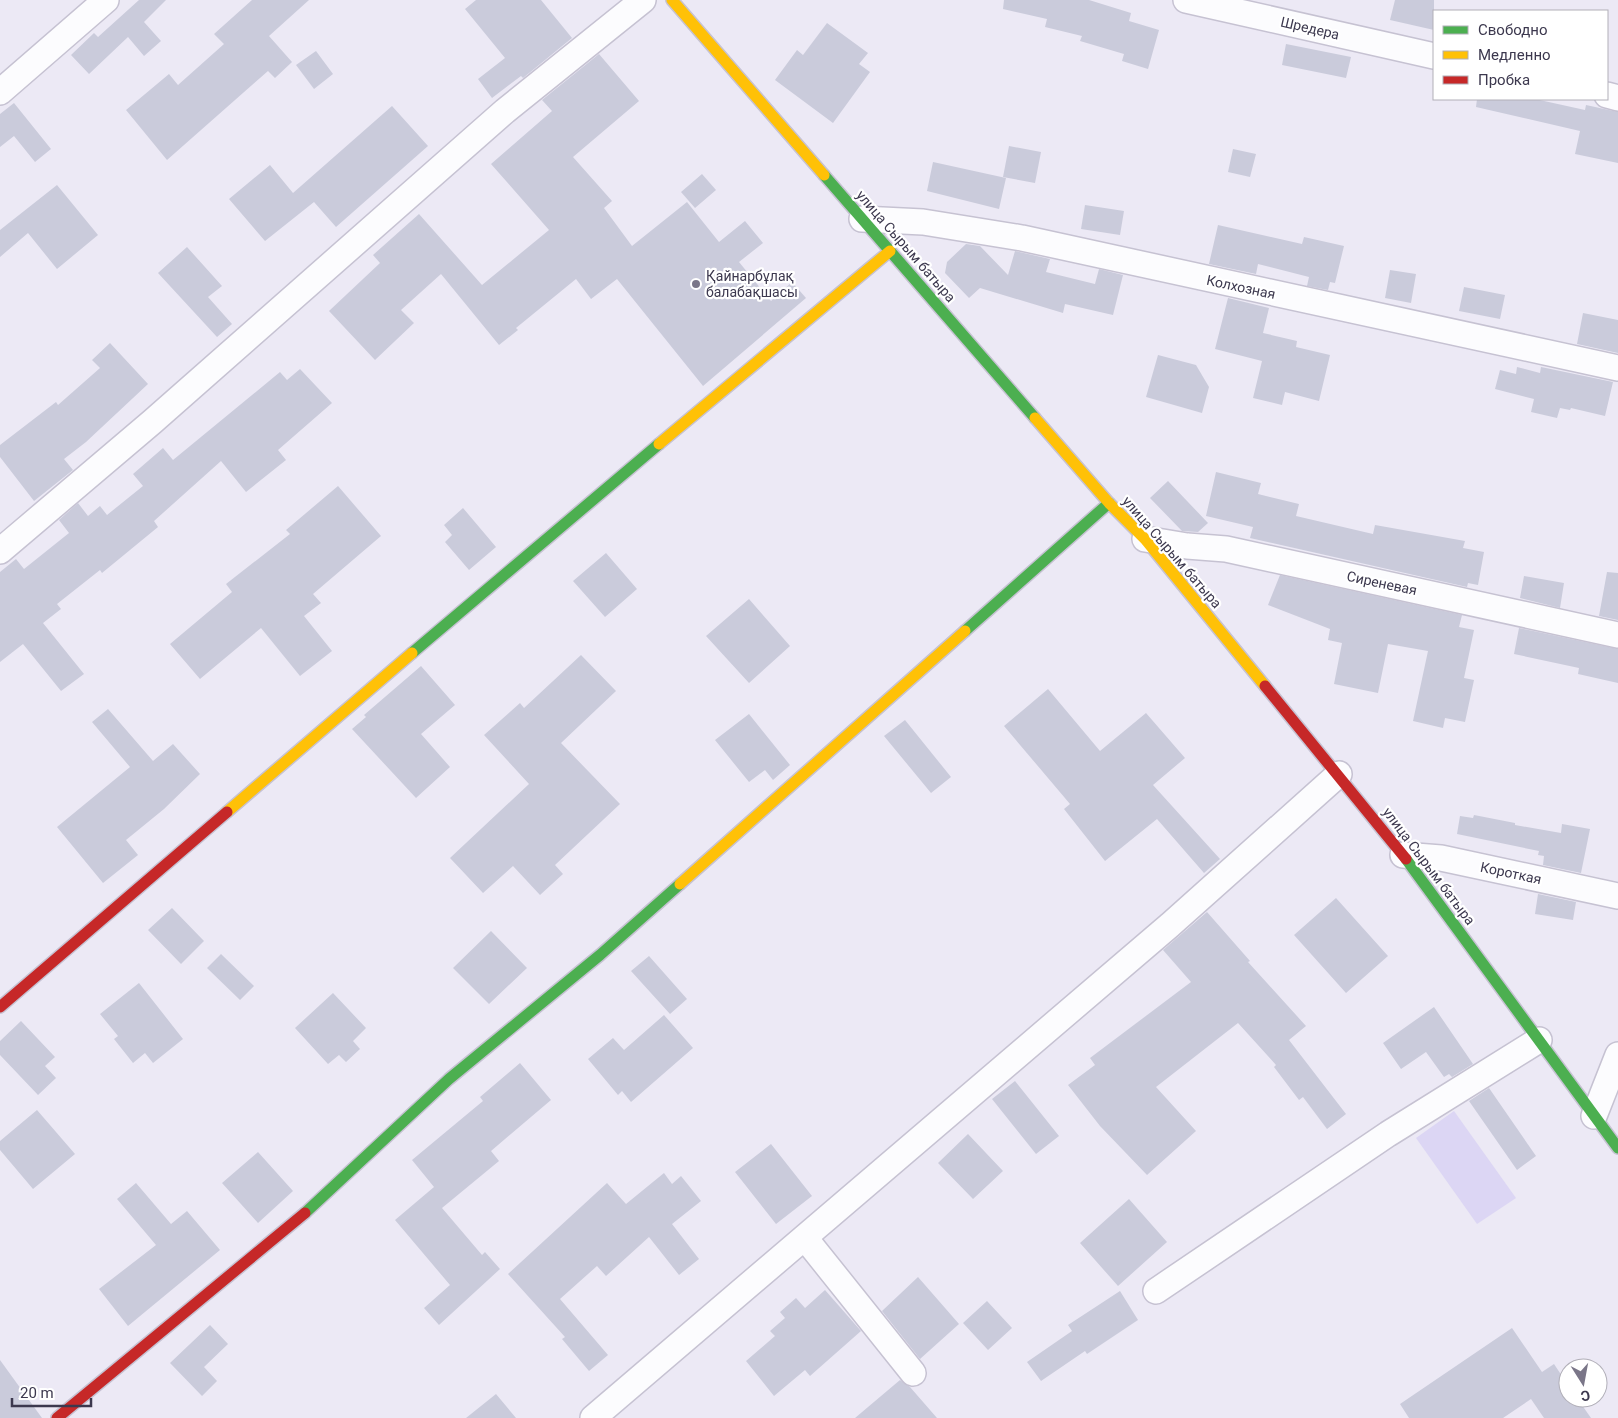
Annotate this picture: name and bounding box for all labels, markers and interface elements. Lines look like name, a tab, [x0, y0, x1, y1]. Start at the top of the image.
legend	[1433, 10, 1608, 100]
street label: Шредера	[1279, 13, 1341, 43]
text: Свободно	[1478, 21, 1547, 39]
text: Медленно	[1478, 46, 1551, 64]
text: Пробка	[1478, 71, 1530, 89]
street label: улица Сырым батыра	[853, 187, 959, 305]
place label: Қайнарбұлақ балабақшасы	[706, 268, 798, 300]
street label: Колхозная	[1205, 272, 1277, 302]
marker: Қайнарбұлақ балабақшасы	[690, 278, 702, 290]
street label: улица Сырым батыра	[1119, 493, 1225, 611]
street label: Сиреневая	[1345, 568, 1419, 598]
street label: улица Сырым батыра	[1380, 804, 1478, 928]
street label: Короткая	[1479, 859, 1543, 887]
north arrow	[1558, 1358, 1608, 1408]
scale bar	[12, 1376, 91, 1408]
text: 20 m	[20, 1384, 54, 1402]
text: С	[1579, 1387, 1592, 1404]

